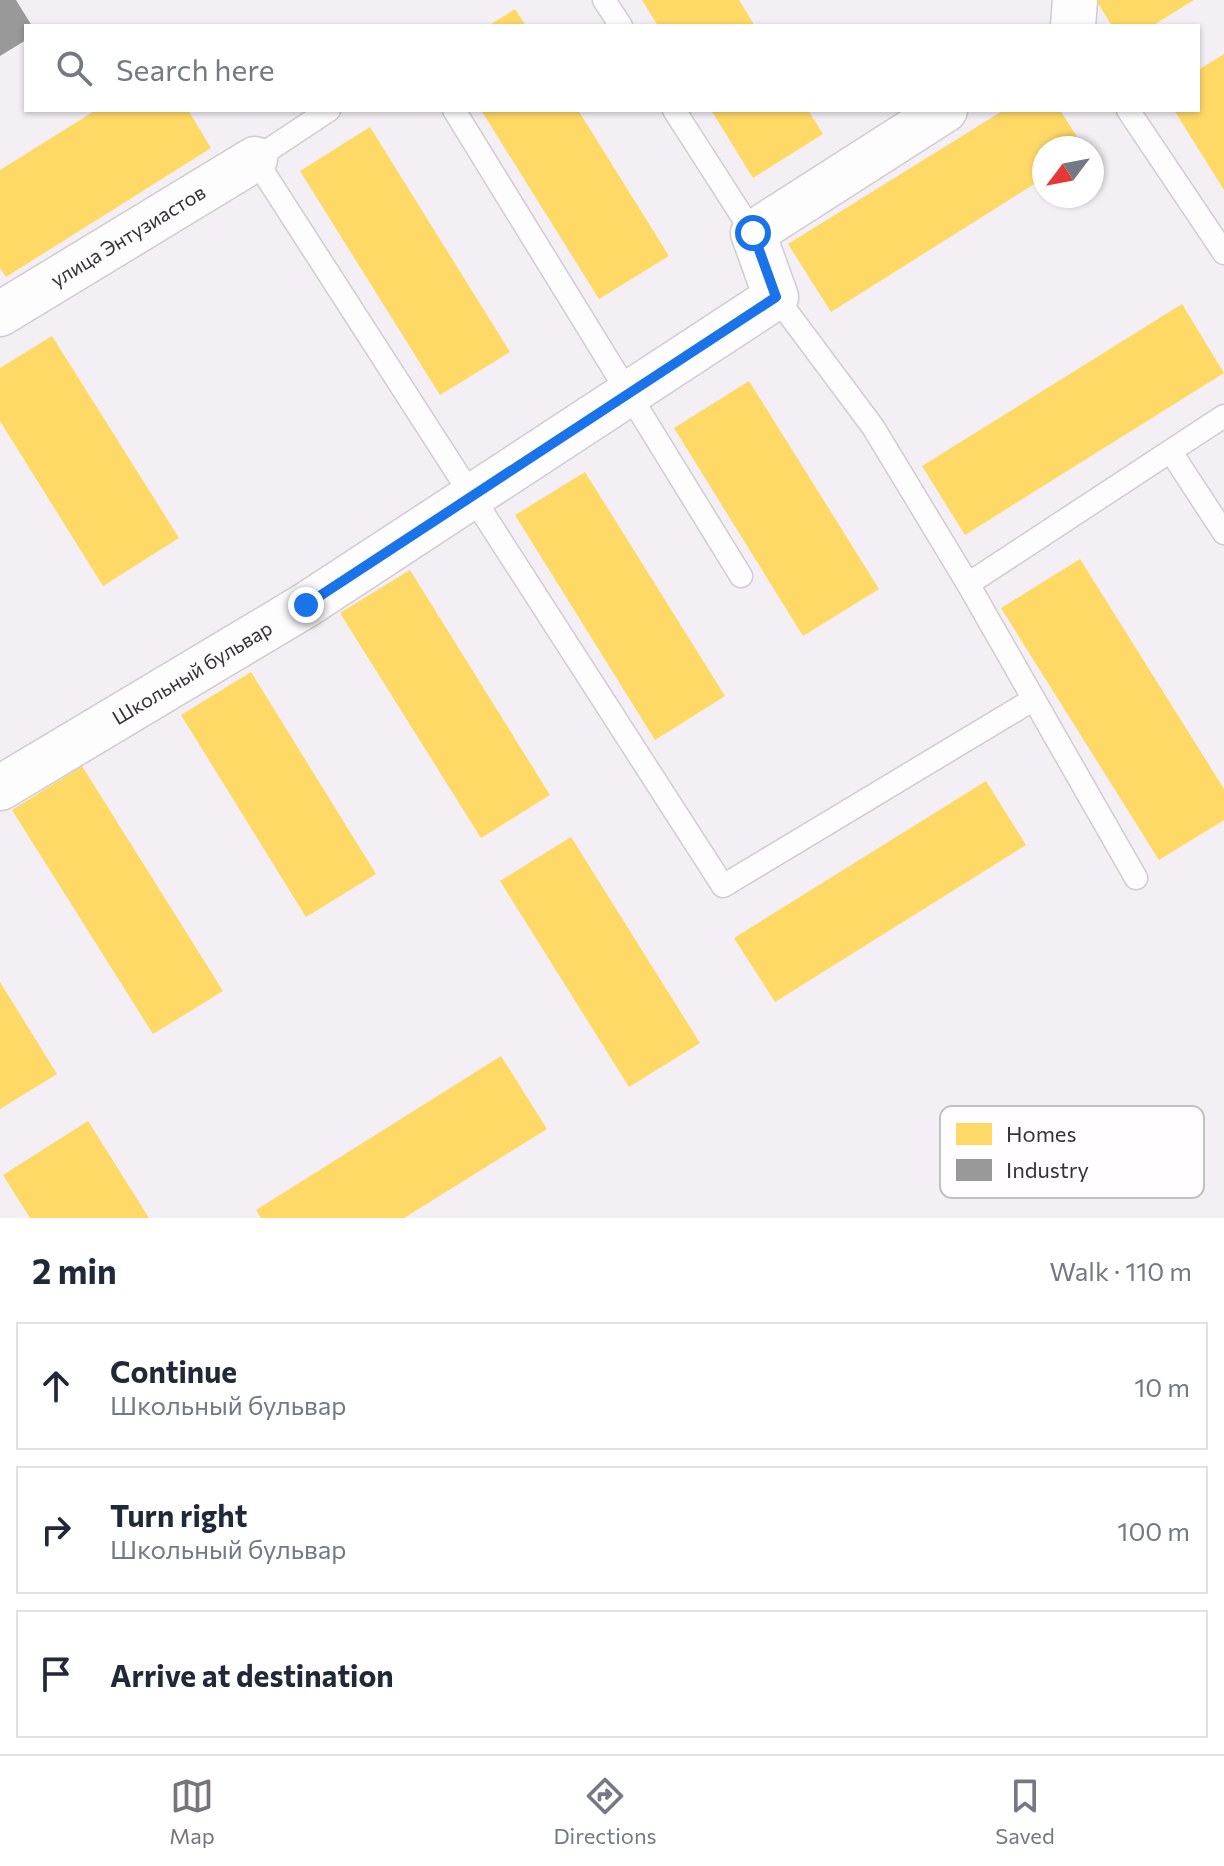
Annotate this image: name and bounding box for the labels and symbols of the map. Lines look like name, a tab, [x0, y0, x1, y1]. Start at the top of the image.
north arrow	[1032, 136, 1104, 208]
street label: улица Энтузиастов	[46, 179, 209, 291]
route start	[735, 215, 771, 251]
route end	[288, 587, 324, 623]
street label: Школьный бульвар	[107, 615, 276, 729]
legend	[940, 1106, 1204, 1198]
text: Homes	[1006, 1120, 1076, 1147]
text: Industry	[1006, 1156, 1089, 1183]

